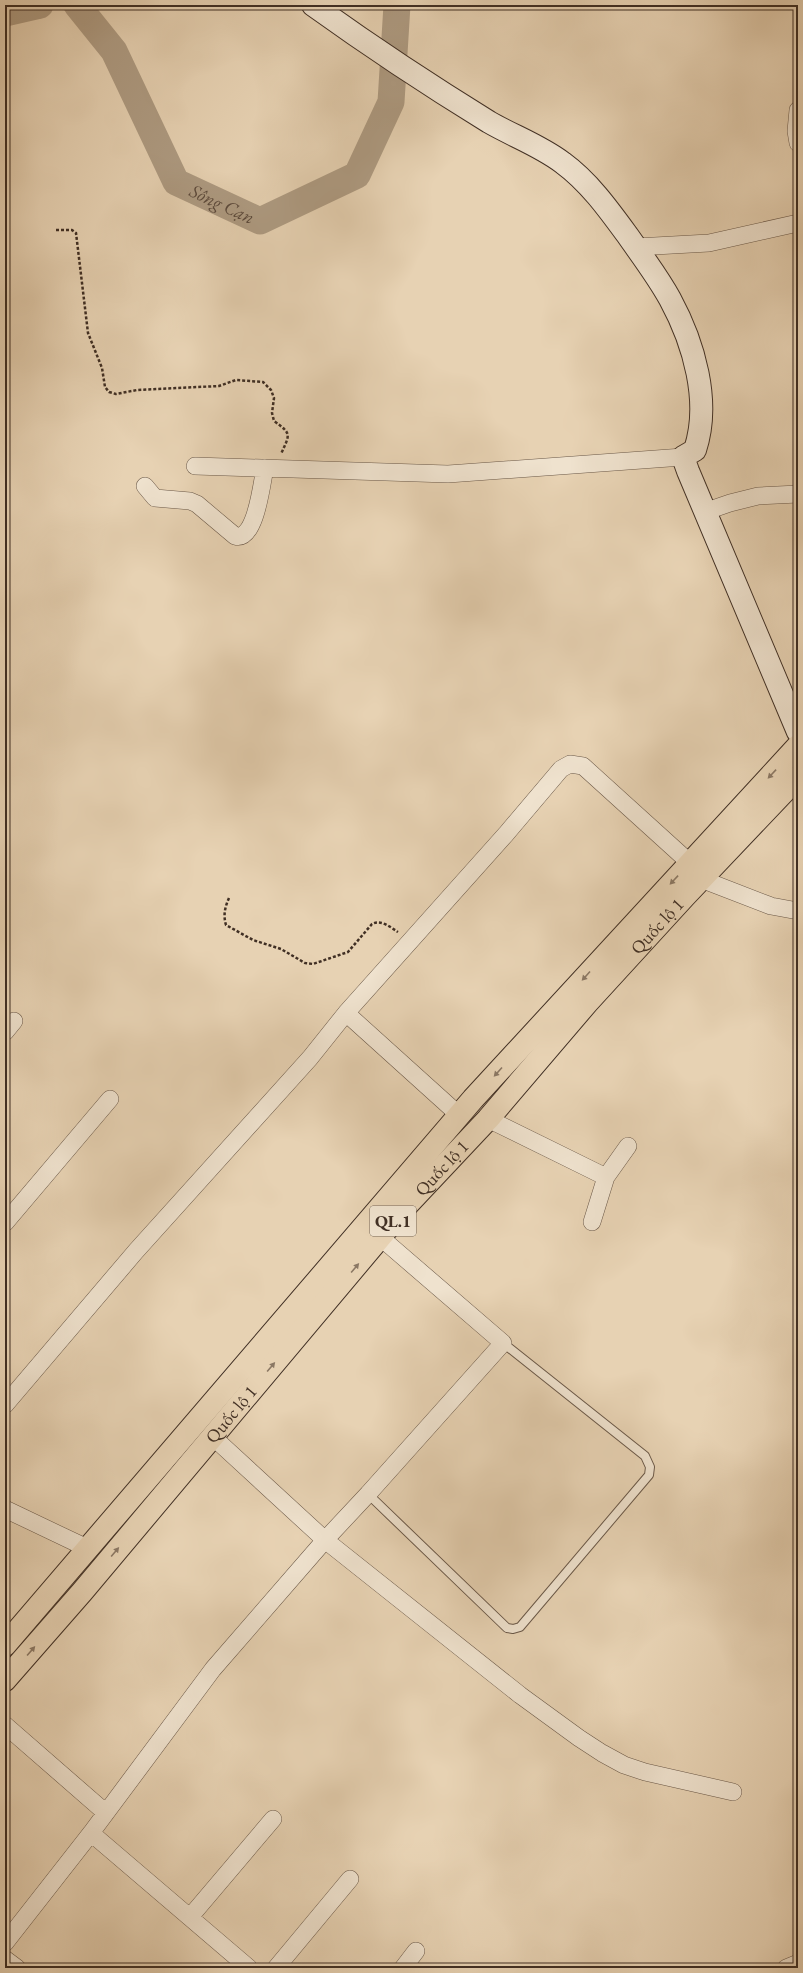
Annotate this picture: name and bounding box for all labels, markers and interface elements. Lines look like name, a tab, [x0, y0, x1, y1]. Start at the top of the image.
water label: Sông Cạn	[185, 178, 259, 230]
one-way arrow	[767, 769, 776, 780]
one-way arrow	[669, 875, 678, 885]
street label: Quốc lộ 1	[625, 893, 689, 959]
one-way arrow	[581, 971, 590, 981]
one-way arrow	[493, 1067, 503, 1077]
street label: Quốc lộ 1	[410, 1135, 473, 1201]
road number: QL.1	[370, 1206, 416, 1236]
one-way arrow	[350, 1262, 359, 1273]
one-way arrow	[267, 1362, 276, 1373]
street label: Quốc lộ 1	[200, 1380, 262, 1448]
one-way arrow	[111, 1547, 120, 1558]
one-way arrow	[26, 1646, 35, 1656]

